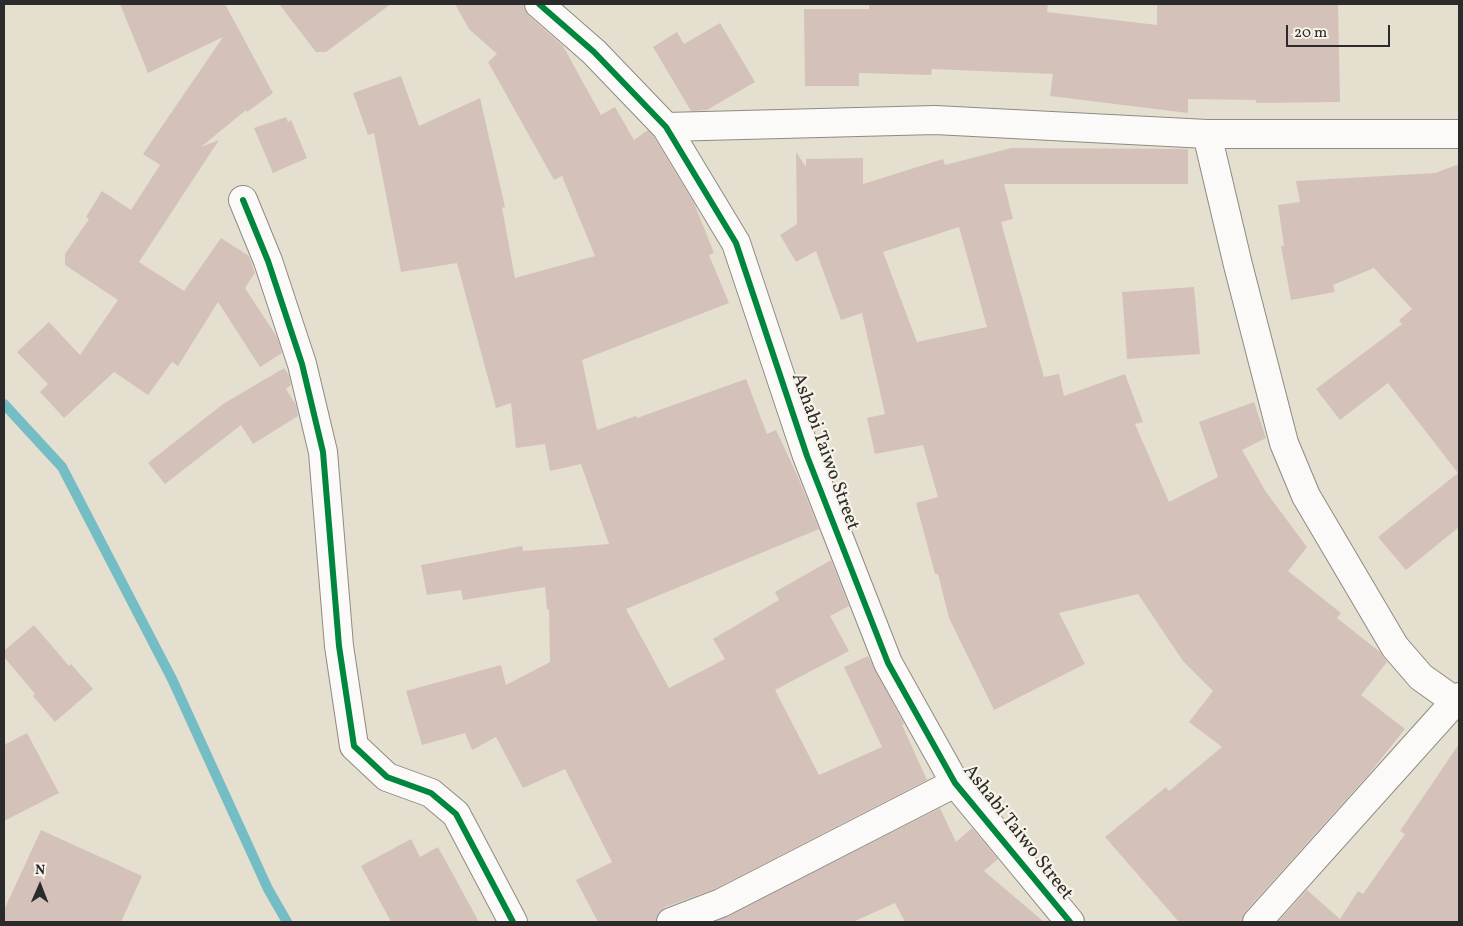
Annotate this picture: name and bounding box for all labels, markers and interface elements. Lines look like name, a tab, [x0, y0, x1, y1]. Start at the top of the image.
scale bar	[1288, 15, 1392, 47]
text: 20 m	[1294, 23, 1327, 44]
street label: Ashabi Taiwo Street	[785, 370, 863, 534]
street label: Ashabi Taiwo Street	[957, 761, 1077, 905]
north arrow	[15, 861, 65, 911]
text: N	[35, 861, 46, 880]

